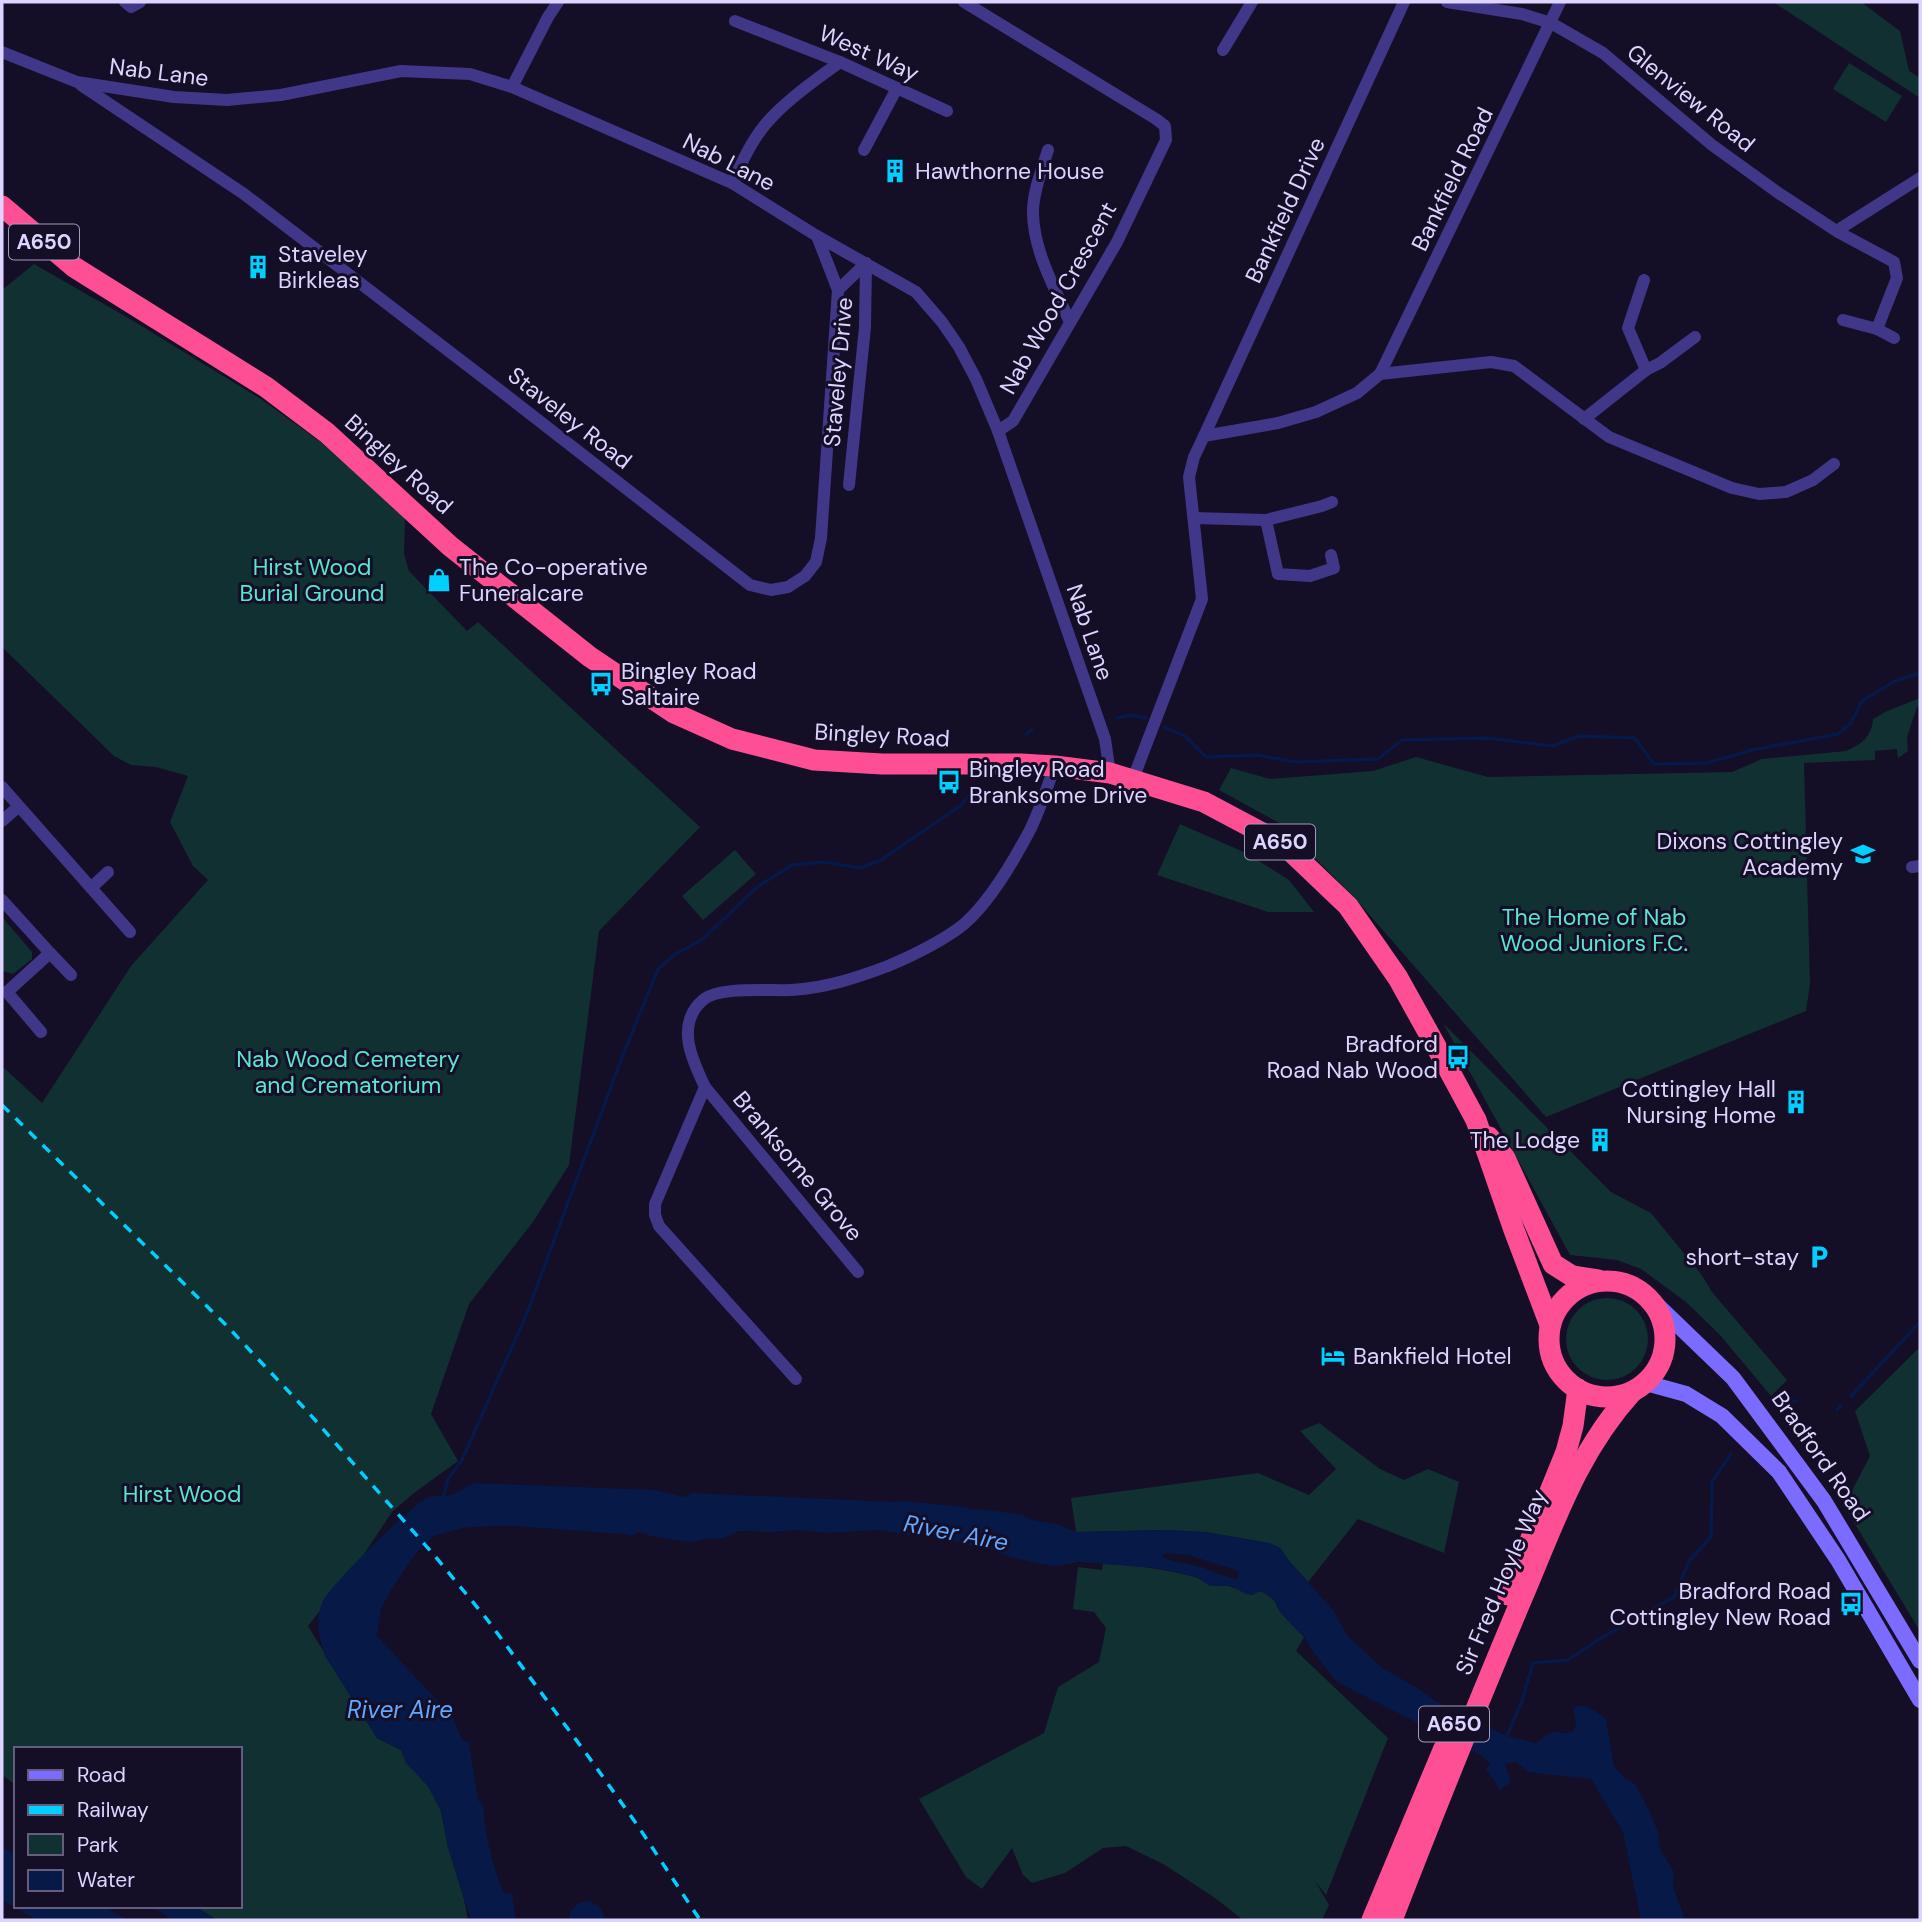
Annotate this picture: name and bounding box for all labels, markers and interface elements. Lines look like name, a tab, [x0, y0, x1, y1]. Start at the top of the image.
street label: West Way	[814, 18, 924, 88]
street label: Glenview Road	[1621, 37, 1761, 159]
street label: Nab Lane	[108, 51, 210, 93]
street label: Bankfield Road	[1404, 102, 1500, 256]
street label: Nab Lane	[678, 126, 780, 198]
street label: Bankfield Drive	[1238, 132, 1332, 288]
place label: Hawthorne House	[915, 156, 1104, 186]
building icon: Hawthorne House	[881, 157, 909, 185]
street label: Nab Wood Crescent	[993, 197, 1123, 399]
road number: A650	[9, 224, 79, 260]
place label: Staveley Birkleas	[278, 239, 368, 295]
building icon: Staveley Birkleas	[244, 253, 272, 281]
street label: Staveley Drive	[817, 296, 859, 448]
street label: Staveley Road	[502, 360, 638, 476]
street label: Bingley Road	[339, 407, 459, 521]
park label: Hirst Wood Burial Ground	[240, 552, 384, 608]
place label: The Co-operative Funeralcare	[459, 552, 648, 608]
shop icon: The Co-operative Funeralcare	[425, 566, 453, 594]
street label: Nab Lane	[1060, 580, 1120, 684]
place label: Bingley Road Saltaire	[621, 656, 757, 712]
bus stop icon: Bingley Road Saltaire	[587, 670, 615, 698]
street label: Bingley Road	[814, 716, 950, 754]
place label: Bingley Road Branksome Drive	[969, 754, 1147, 810]
bus stop icon: Bingley Road Branksome Drive	[935, 768, 963, 796]
road number: A650	[1245, 824, 1315, 860]
place label: Dixons Cottingley Academy	[1656, 826, 1843, 882]
school or university icon: Dixons Cottingley Academy	[1849, 840, 1877, 868]
park label: The Home of Nab Wood Juniors F.C.	[1500, 902, 1688, 958]
place label: Bradford Road Nab Wood	[1267, 1029, 1438, 1085]
bus stop icon: Bradford Road Nab Wood	[1444, 1043, 1472, 1071]
park label: Nab Wood Cemetery and Crematorium	[236, 1044, 460, 1100]
place label: Cottingley Hall Nursing Home	[1622, 1074, 1776, 1130]
street label: Branksome Grove	[726, 1085, 870, 1247]
building icon: Cottingley Hall Nursing Home	[1782, 1088, 1810, 1116]
place label: The Lodge	[1470, 1125, 1580, 1155]
building icon: The Lodge	[1586, 1126, 1614, 1154]
place label: short-stay	[1686, 1242, 1799, 1272]
parking icon: short-stay	[1805, 1243, 1833, 1271]
place label: Bankfield Hotel	[1353, 1341, 1512, 1371]
hotel icon: Bankfield Hotel	[1319, 1342, 1347, 1370]
street label: Bradford Road	[1765, 1385, 1877, 1527]
park label: Hirst Wood	[123, 1479, 241, 1509]
street label: Sir Fred Hoyle Way	[1448, 1484, 1554, 1679]
water label: River Aire	[901, 1507, 1011, 1558]
place label: Bradford Road Cottingley New Road	[1609, 1576, 1831, 1632]
bus stop icon: Bradford Road Cottingley New Road	[1837, 1590, 1865, 1618]
water label: River Aire	[347, 1694, 453, 1725]
road number: A650	[1419, 1706, 1489, 1742]
legend	[14, 1747, 242, 1908]
text: Road	[77, 1761, 126, 1789]
text: Railway	[77, 1796, 149, 1824]
text: Park	[77, 1831, 119, 1859]
text: Water	[77, 1866, 135, 1894]

